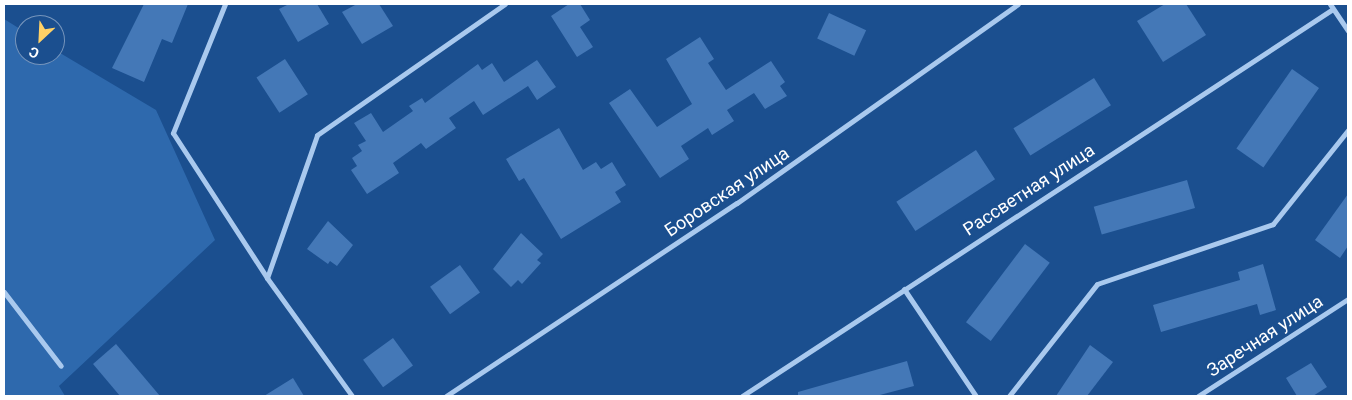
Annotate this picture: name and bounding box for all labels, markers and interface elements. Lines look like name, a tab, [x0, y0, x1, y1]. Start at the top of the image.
north arrow	[15, 15, 65, 65]
text: С	[27, 44, 42, 62]
street label: Рассветная улица	[959, 139, 1099, 241]
street label: Боровская улица	[661, 143, 793, 241]
street label: Заречная улица	[1203, 290, 1327, 382]

